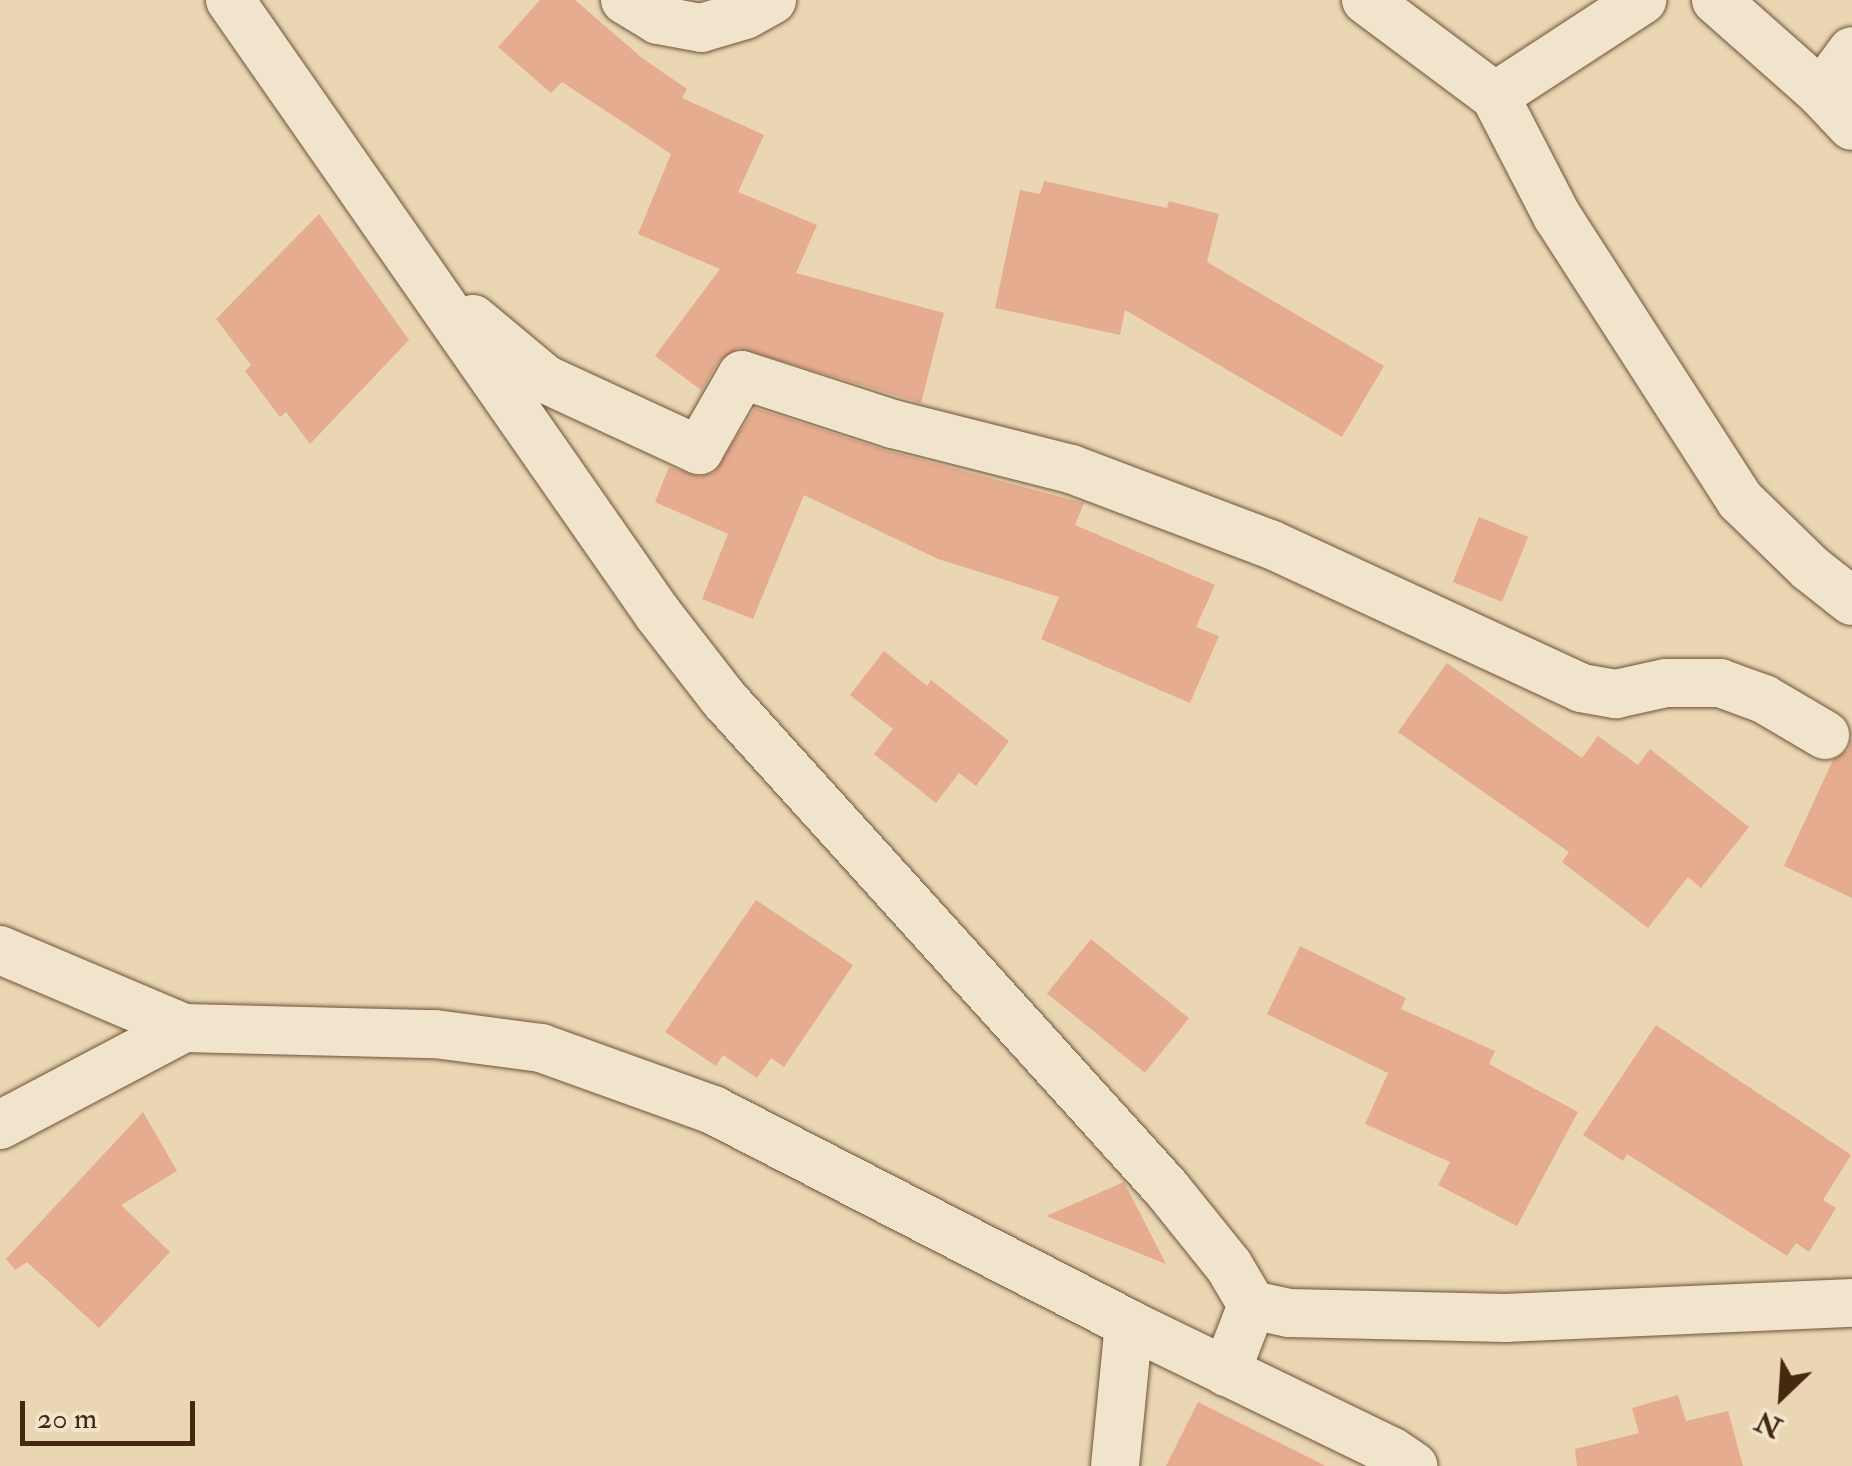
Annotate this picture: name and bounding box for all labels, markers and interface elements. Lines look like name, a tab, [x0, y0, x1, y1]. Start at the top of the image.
north arrow	[1732, 1346, 1832, 1446]
scale bar	[25, 1381, 200, 1443]
text: 20 m	[37, 1400, 97, 1437]
text: N	[1750, 1402, 1788, 1445]

